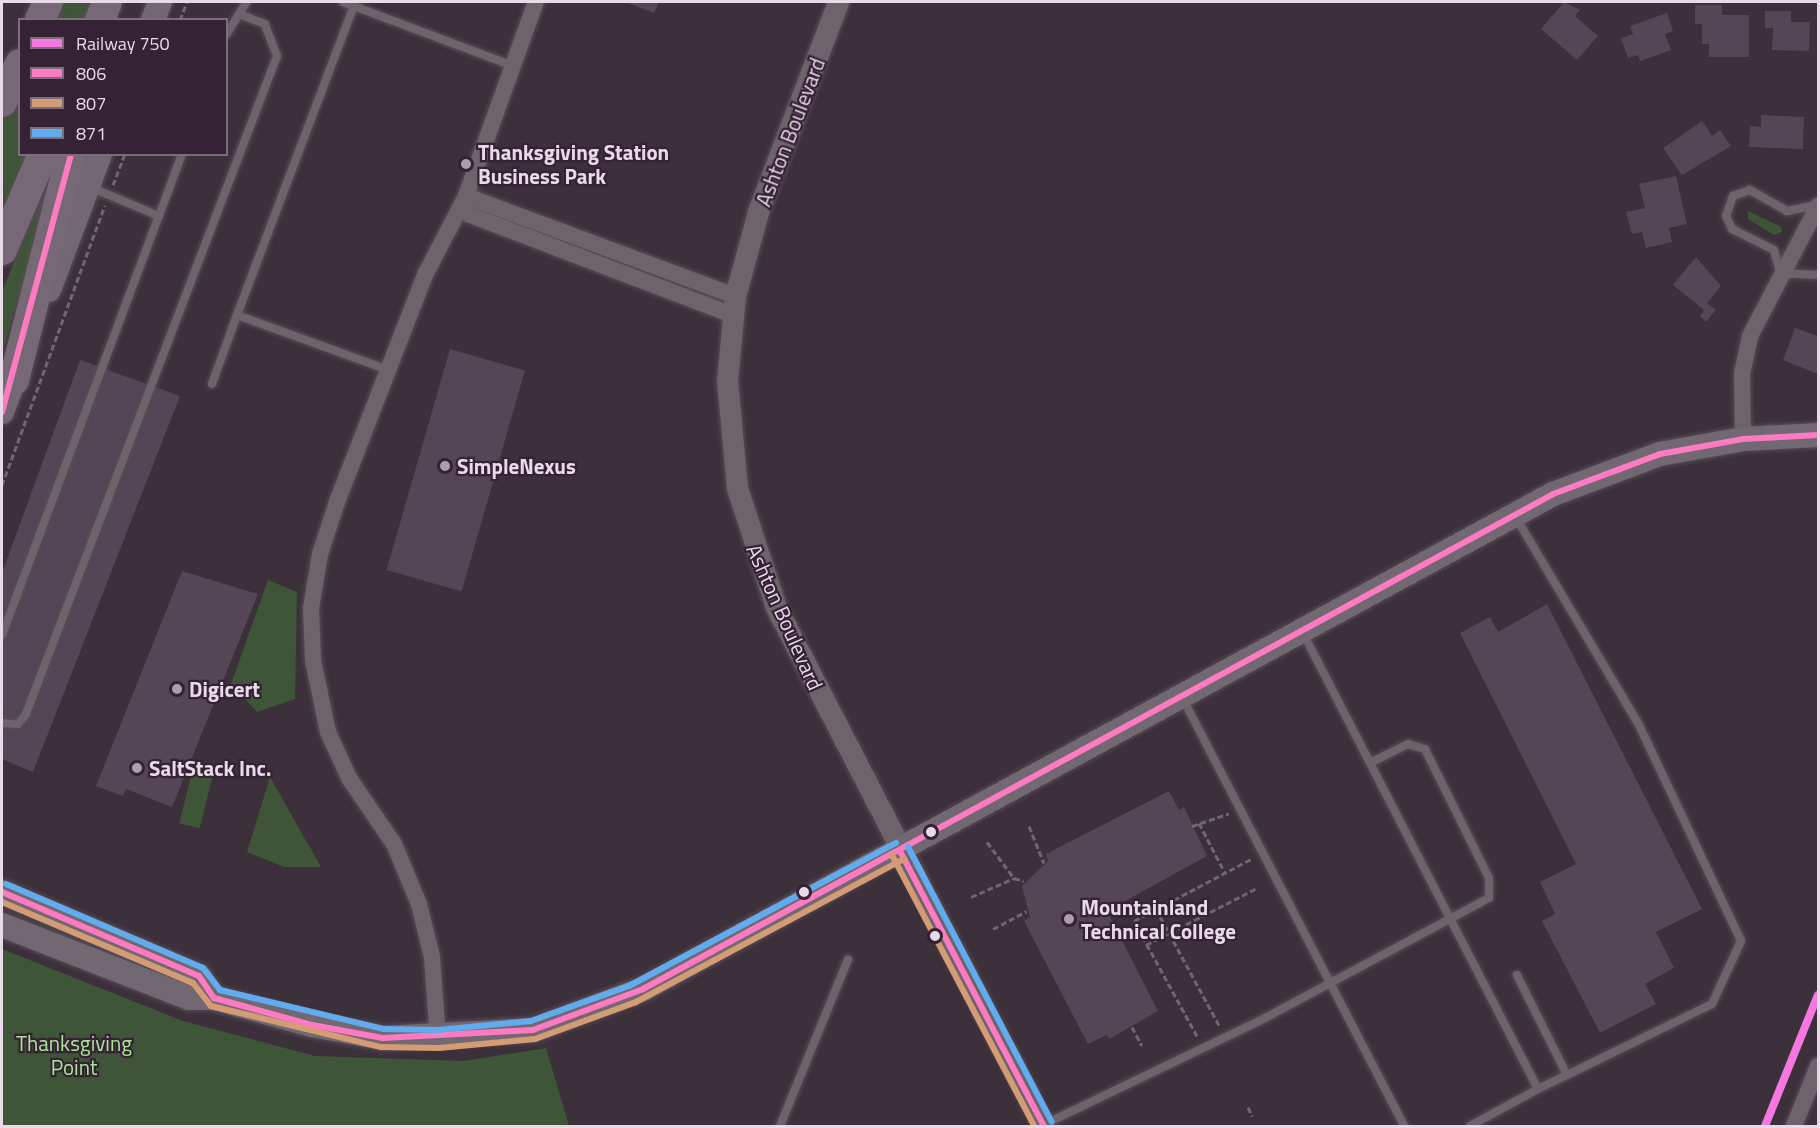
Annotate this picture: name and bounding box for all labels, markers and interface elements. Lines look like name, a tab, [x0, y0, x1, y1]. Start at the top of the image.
legend	[18, 18, 228, 156]
text: Railway 750	[76, 30, 170, 57]
street label: Ashton Boulevard	[750, 54, 830, 210]
text: 806	[76, 60, 106, 87]
text: 807	[76, 90, 106, 117]
text: 871	[76, 120, 106, 147]
place label: Thanksgiving Station Business Park	[478, 139, 669, 189]
marker: Thanksgiving Station Business Park	[459, 157, 473, 171]
place label: SimpleNexus	[457, 453, 576, 479]
marker: SimpleNexus	[438, 459, 452, 473]
street label: Ashton Boulevard	[742, 540, 828, 694]
place label: Digicert	[189, 676, 260, 702]
marker: Digicert	[170, 682, 184, 696]
place label: SaltStack Inc.	[149, 755, 271, 781]
marker: SaltStack Inc.	[130, 761, 144, 775]
unlabelled marker	[925, 826, 937, 838]
unlabelled marker	[798, 886, 810, 898]
place label: Mountainland Technical College	[1081, 894, 1236, 944]
marker: Mountainland Technical College	[1062, 912, 1076, 926]
unlabelled marker	[929, 930, 941, 942]
park label: Thanksgiving Point	[16, 1030, 132, 1080]

